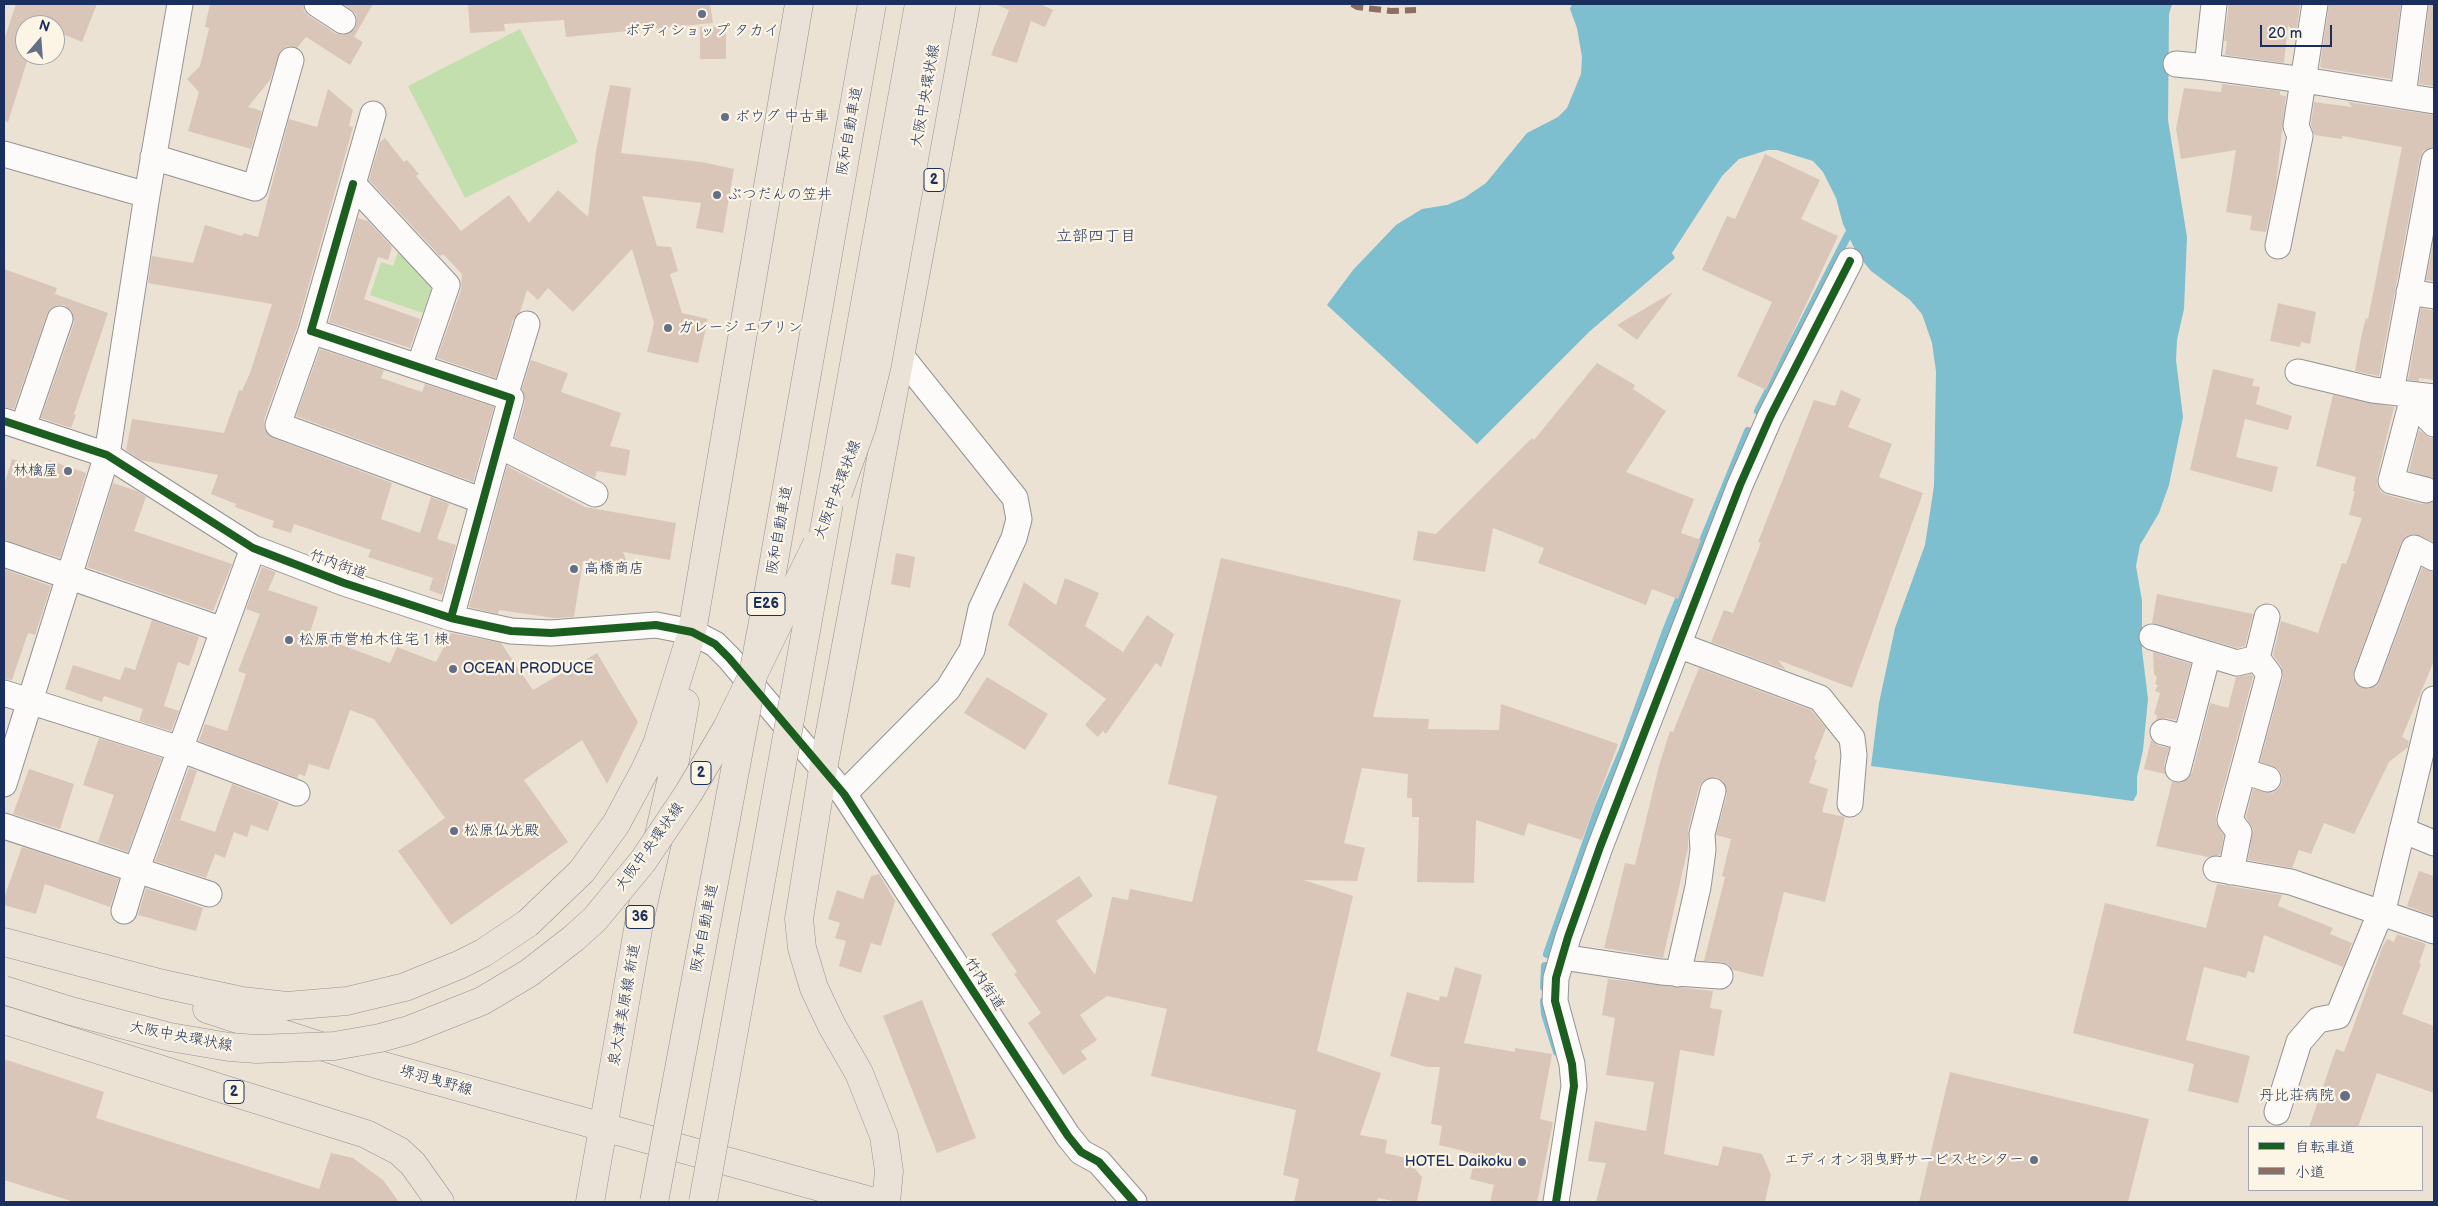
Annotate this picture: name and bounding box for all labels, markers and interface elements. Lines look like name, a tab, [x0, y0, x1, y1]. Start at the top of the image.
marker: ボディショップ タカイ	[696, 8, 708, 20]
north arrow	[15, 15, 65, 65]
scale bar	[2263, 15, 2336, 47]
text: N	[37, 16, 52, 36]
place label: ボディショップ タカイ	[625, 22, 779, 40]
text: 20 m	[2268, 24, 2302, 43]
street label: 大阪中央環状線	[908, 43, 944, 149]
street label: 阪和自動車道	[833, 85, 867, 177]
place label: ボウグ 中古車	[735, 108, 829, 126]
marker: ボウグ 中古車	[719, 111, 731, 123]
road number: 2	[924, 168, 944, 192]
place label: ぶつだんの笠井	[727, 186, 832, 204]
marker: ぶつだんの笠井	[711, 189, 723, 201]
district label: 立部四丁目	[1056, 227, 1136, 247]
place label: ガレージ エブリン	[678, 319, 803, 337]
marker: ガレージ エブリン	[662, 322, 674, 334]
street label: 大阪中央環状線	[811, 438, 865, 542]
place label: 林檎屋	[13, 462, 58, 480]
marker: 林檎屋	[62, 465, 74, 477]
street label: 阪和自動車道	[763, 484, 797, 576]
street label: 竹内街道	[307, 546, 369, 584]
place label: 高橋商店	[584, 560, 644, 578]
marker: 高橋商店	[568, 563, 580, 575]
road number: E26	[747, 592, 785, 616]
place label: 松原市営柏木住宅１棟	[299, 631, 449, 649]
marker: 松原市営柏木住宅１棟	[283, 634, 295, 646]
place label: OCEAN PRODUCE	[463, 660, 593, 678]
marker: OCEAN PRODUCE	[447, 663, 459, 675]
road number: 2	[691, 761, 711, 784]
street label: 大阪中央環状線	[612, 799, 688, 895]
place label: 松原仏光殿	[464, 822, 539, 840]
marker: 松原仏光殿	[448, 825, 460, 837]
street label: 阪和自動車道	[688, 882, 722, 974]
road number: 36	[626, 906, 654, 929]
street label: 泉大津美原線 新道	[605, 942, 645, 1068]
street label: 竹内街道	[960, 954, 1008, 1014]
street label: 大阪中央環状線	[128, 1018, 234, 1056]
street label: 堺羽曳野線	[397, 1062, 475, 1100]
road number: 2	[224, 1080, 244, 1104]
place label: 丹比荘病院	[2259, 1087, 2334, 1105]
marker: 丹比荘病院	[2338, 1089, 2352, 1103]
legend	[2248, 1126, 2423, 1191]
text: 自転車道	[2295, 1138, 2355, 1157]
place label: エディオン羽曳野サービスセンター	[1784, 1151, 2024, 1169]
place label: HOTEL Daikoku	[1405, 1153, 1512, 1171]
marker: エディオン羽曳野サービスセンター	[2028, 1154, 2040, 1166]
marker: HOTEL Daikoku	[1516, 1156, 1528, 1168]
text: 小道	[2295, 1163, 2325, 1182]

